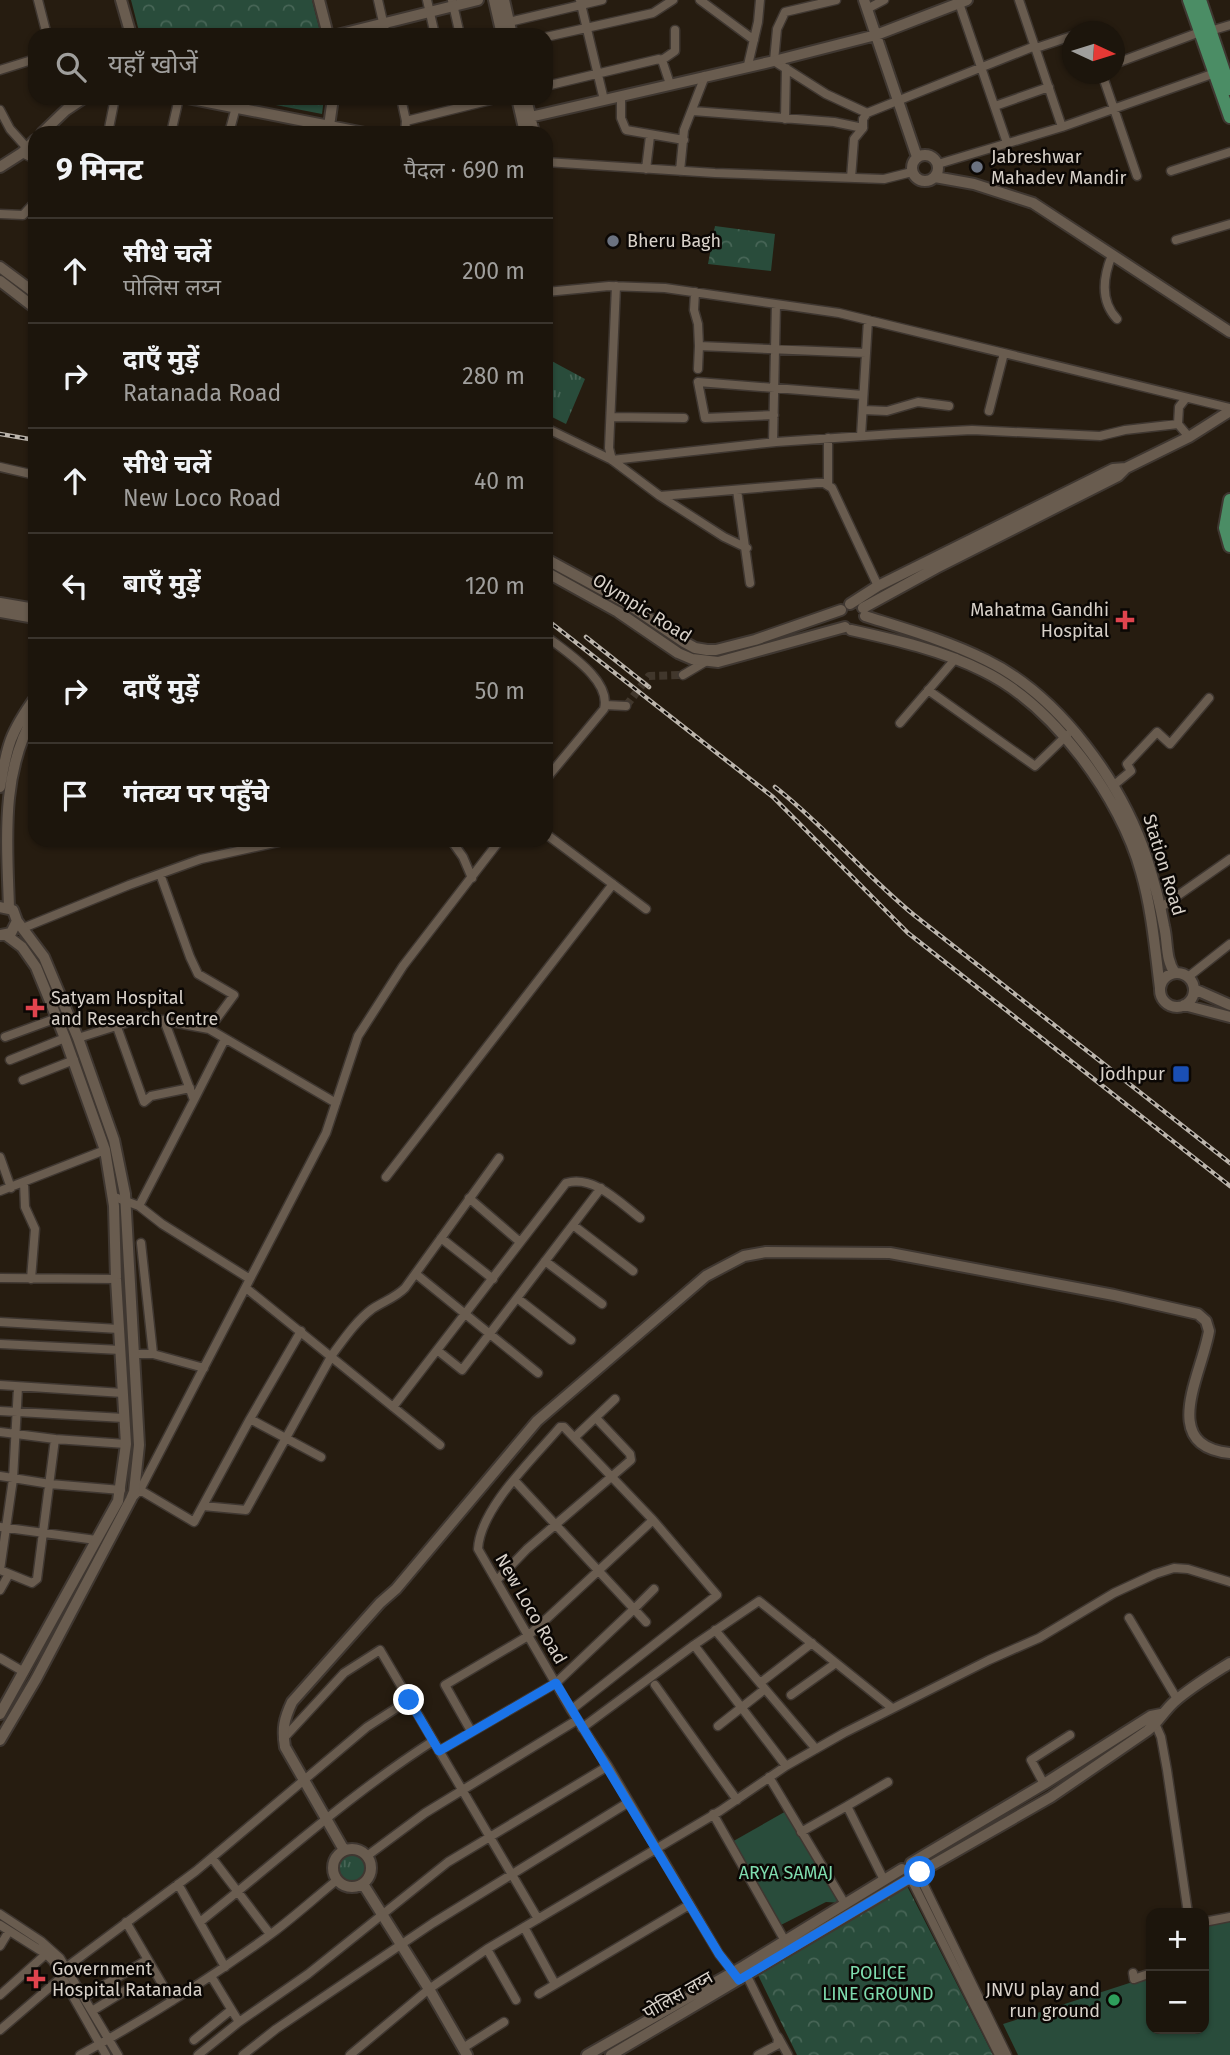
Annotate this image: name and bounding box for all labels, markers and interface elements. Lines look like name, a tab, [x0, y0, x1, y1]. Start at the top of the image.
north arrow	[1062, 21, 1125, 84]
search box	[28, 28, 553, 105]
icon: search	[52, 48, 90, 86]
text: यहाँ खोजें	[108, 49, 198, 80]
place label: Jabreshwar Mahadev Mandir	[991, 146, 1126, 189]
text: 9 मिनट	[56, 152, 143, 188]
text: पैदल · 690 m	[404, 156, 525, 184]
marker: Jabreshwar Mahadev Mandir	[969, 159, 985, 175]
place label: Bheru Bagh	[627, 230, 721, 252]
marker: Bheru Bagh	[605, 233, 621, 249]
text: सीधे चलें	[123, 238, 211, 269]
icon: ahead	[56, 252, 94, 290]
text: 200 m	[462, 257, 525, 285]
text: पोलिस लय्न	[123, 273, 221, 301]
text: दाएँ मुड़ें	[123, 344, 199, 375]
icon: right	[56, 357, 94, 395]
text: 280 m	[462, 362, 525, 390]
text: Ratanada Road	[123, 379, 281, 407]
text: सीधे चलें	[123, 449, 211, 480]
icon: ahead	[56, 462, 94, 500]
text: 40 m	[474, 467, 525, 495]
text: New Loco Road	[123, 484, 281, 512]
icon: left	[56, 567, 94, 605]
text: बाएँ मुड़ें	[123, 568, 200, 599]
street label: Olympic Road	[588, 569, 696, 647]
text: 120 m	[465, 572, 525, 600]
place label: Mahatma Gandhi Hospital	[970, 599, 1109, 642]
marker: Mahatma Gandhi Hospital	[1115, 610, 1135, 630]
icon: right	[56, 672, 94, 710]
text: दाएँ मुड़ें	[123, 673, 199, 704]
text: 50 m	[475, 677, 525, 705]
icon: arrive	[56, 777, 94, 815]
text: गंतव्य पर पहुँचे	[123, 778, 269, 809]
street label: Station Road	[1138, 812, 1190, 918]
place label: Satyam Hospital and Research Centre	[51, 987, 218, 1030]
marker: Satyam Hospital and Research Centre	[25, 998, 45, 1018]
place label: Jodhpur	[1100, 1063, 1165, 1085]
marker: Jodhpur	[1171, 1064, 1191, 1084]
street label: New Loco Road	[491, 1550, 571, 1668]
route end	[393, 1684, 424, 1715]
route start	[904, 1856, 935, 1887]
park label: ARYA SAMAJ	[739, 1862, 833, 1884]
map controls	[1146, 1908, 1209, 2034]
button: +	[1146, 1908, 1209, 1971]
place label: Government Hospital Ratanada	[52, 1958, 203, 2001]
park label: POLICE LINE GROUND	[822, 1962, 934, 2005]
street label: पोलिस लय्न	[639, 1966, 718, 2024]
marker: Government Hospital Ratanada	[26, 1969, 46, 1989]
button: −	[1146, 1971, 1209, 2034]
place label: JNVU play and run ground	[985, 1979, 1100, 2022]
marker: JNVU play and run ground	[1106, 1992, 1122, 2008]

